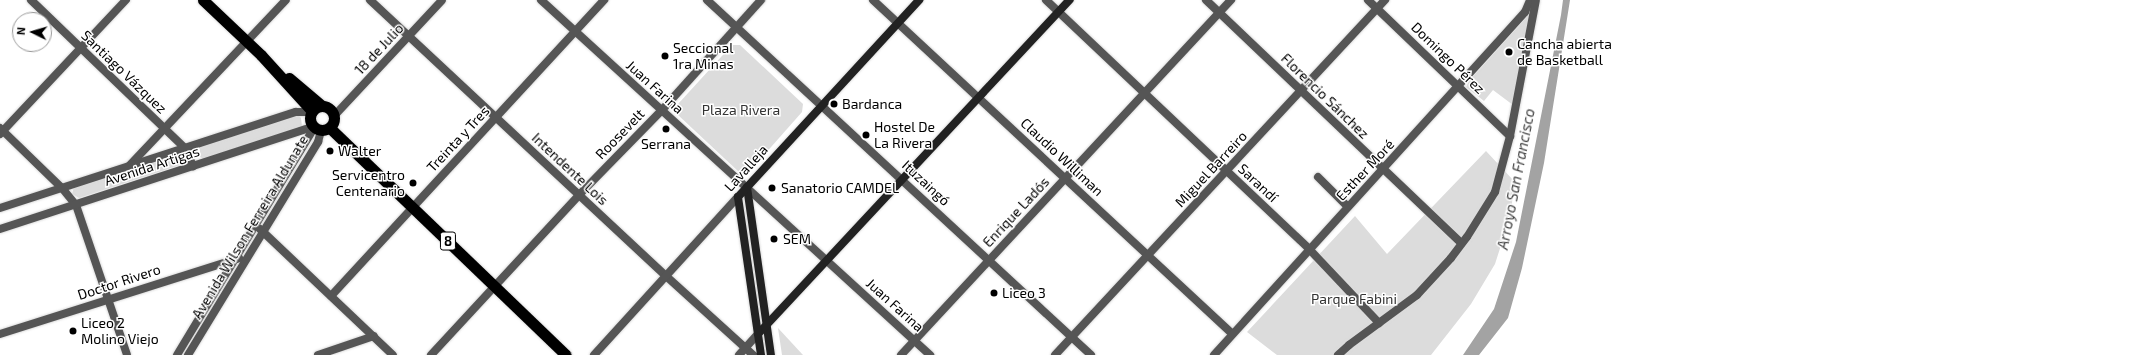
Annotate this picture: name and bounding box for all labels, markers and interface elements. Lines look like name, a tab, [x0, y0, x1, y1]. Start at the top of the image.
north arrow	[12, 12, 52, 52]
street label: Domingo Pérez	[1408, 19, 1488, 97]
street label: 18 de Julio	[351, 20, 407, 78]
text: N	[14, 26, 27, 36]
street label: Santiago Vázquez	[78, 27, 170, 117]
place label: Cancha abierta de Basketball	[1517, 36, 1612, 68]
place label: Seccional 1ra Minas	[673, 40, 734, 72]
marker: Cancha abierta de Basketball	[1504, 47, 1514, 57]
street label: Florencio Sánchez	[1278, 50, 1372, 142]
marker: Seccional 1ra Minas	[660, 51, 670, 61]
street label: Juan Farina	[623, 57, 687, 117]
place label: Bardanca	[842, 96, 902, 112]
marker: Bardanca	[829, 99, 839, 109]
street label: Treinta y Tres	[423, 102, 493, 176]
park label: Plaza Rivera	[702, 102, 780, 118]
street label: Roosevelt	[592, 105, 648, 163]
water label: Arroyo San Francisco	[1493, 107, 1539, 251]
street label: Claudio Williman	[1017, 114, 1107, 200]
place label: Hostel De La Rivera	[874, 119, 935, 152]
marker: Serrana	[661, 124, 671, 134]
street label: Miguel Barreiro	[1171, 127, 1251, 211]
street label: Intendente Lois	[528, 129, 612, 209]
marker: Hostel De La Rivera	[861, 130, 871, 140]
street label: Avenida Wilson Ferreira Aldunate	[188, 132, 312, 322]
place label: Serrana	[641, 136, 691, 152]
street label: Esther Moré	[1332, 136, 1398, 204]
street label: Lavalleja	[721, 141, 771, 195]
street label: Avenida Artigas	[102, 143, 202, 189]
place label: Walter	[338, 143, 381, 159]
marker: Walter	[325, 146, 335, 156]
street label: Ituzaingó	[899, 157, 953, 209]
street label: Sarandí	[1235, 160, 1281, 206]
place label: Servicentro Centenario	[332, 167, 405, 200]
street label: Enrique Ladós	[979, 173, 1053, 251]
marker: Servicentro Centenario	[408, 178, 418, 188]
place label: Sanatorio CAMDEL	[781, 180, 899, 196]
marker: Sanatorio CAMDEL	[766, 182, 778, 194]
road number: 8	[439, 230, 457, 252]
place label: SEM	[783, 231, 811, 247]
marker: SEM	[768, 233, 780, 245]
street label: Doctor Rivero	[75, 261, 163, 303]
street label: Juan Farina	[863, 275, 927, 335]
place label: Liceo 3	[1002, 285, 1046, 301]
marker: Liceo 3	[989, 288, 999, 298]
park label: Parque Fabini	[1311, 291, 1397, 307]
place label: Liceo 2 Molino Viejo	[81, 315, 159, 348]
marker: Liceo 2 Molino Viejo	[68, 326, 78, 336]

